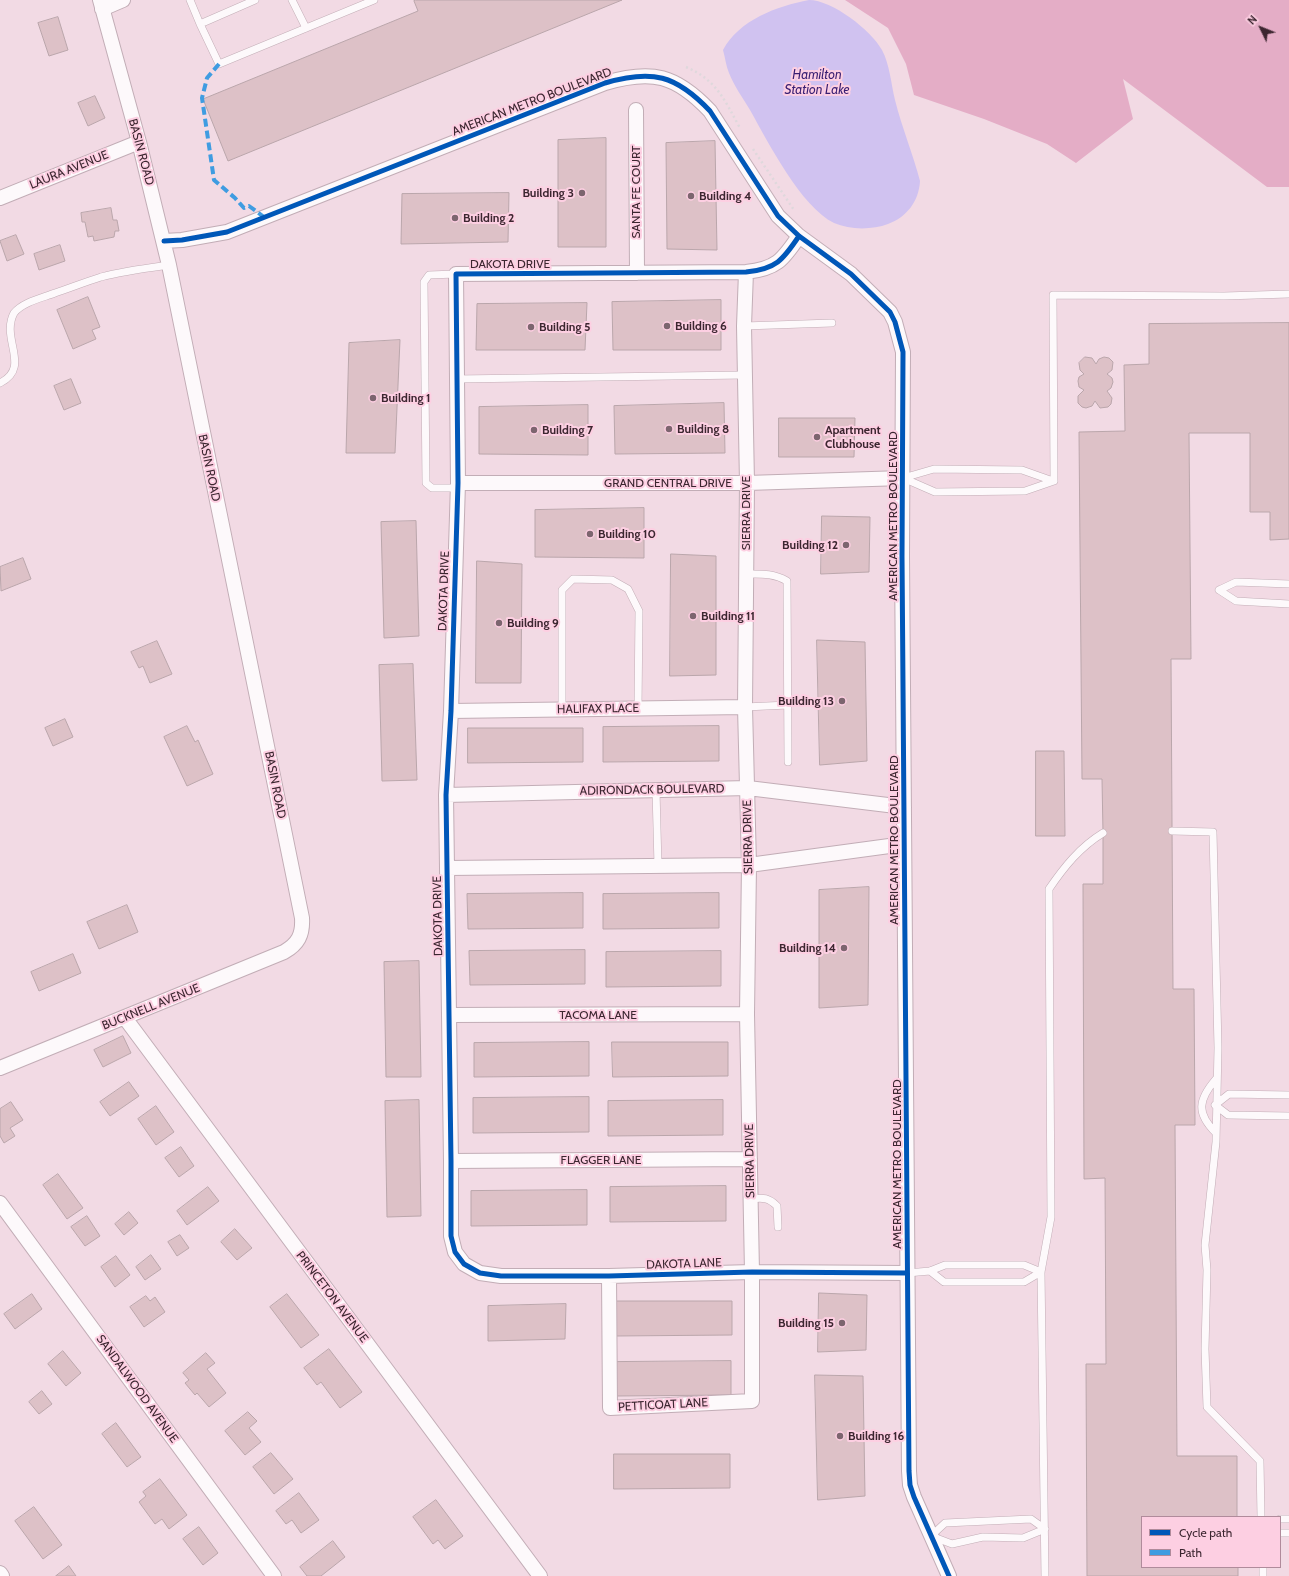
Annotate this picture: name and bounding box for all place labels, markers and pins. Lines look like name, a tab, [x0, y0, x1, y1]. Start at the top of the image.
place label: Building 3	[522, 186, 574, 200]
marker: Building 3	[577, 188, 587, 198]
place label: Building 4	[699, 189, 752, 203]
marker: Building 4	[686, 191, 696, 201]
place label: Building 2	[463, 211, 514, 225]
marker: Building 2	[450, 213, 460, 223]
place label: Building 6	[675, 319, 727, 333]
place label: Building 5	[539, 320, 591, 334]
marker: Building 6	[662, 321, 672, 331]
marker: Building 5	[526, 322, 536, 332]
place label: Building 1	[381, 391, 431, 405]
marker: Building 1	[368, 393, 378, 403]
place label: Building 8	[677, 422, 729, 436]
place label: Building 7	[542, 423, 593, 437]
place label: Apartment Clubhouse	[825, 423, 881, 451]
marker: Building 8	[664, 424, 674, 434]
marker: Building 7	[529, 425, 539, 435]
marker: Apartment Clubhouse	[812, 432, 822, 442]
place label: Building 10	[598, 527, 656, 541]
marker: Building 10	[585, 529, 595, 539]
place label: Building 12	[782, 538, 838, 552]
marker: Building 12	[841, 540, 851, 550]
place label: Building 11	[701, 609, 755, 623]
marker: Building 11	[688, 611, 698, 621]
place label: Building 9	[507, 616, 559, 630]
marker: Building 9	[494, 618, 504, 628]
place label: Building 13	[778, 694, 834, 708]
marker: Building 13	[837, 696, 847, 706]
place label: Building 14	[779, 941, 836, 955]
marker: Building 14	[839, 943, 849, 953]
place label: Building 15	[778, 1316, 834, 1330]
marker: Building 15	[837, 1318, 847, 1328]
place label: Building 16	[848, 1429, 904, 1443]
marker: Building 16	[835, 1431, 845, 1441]

